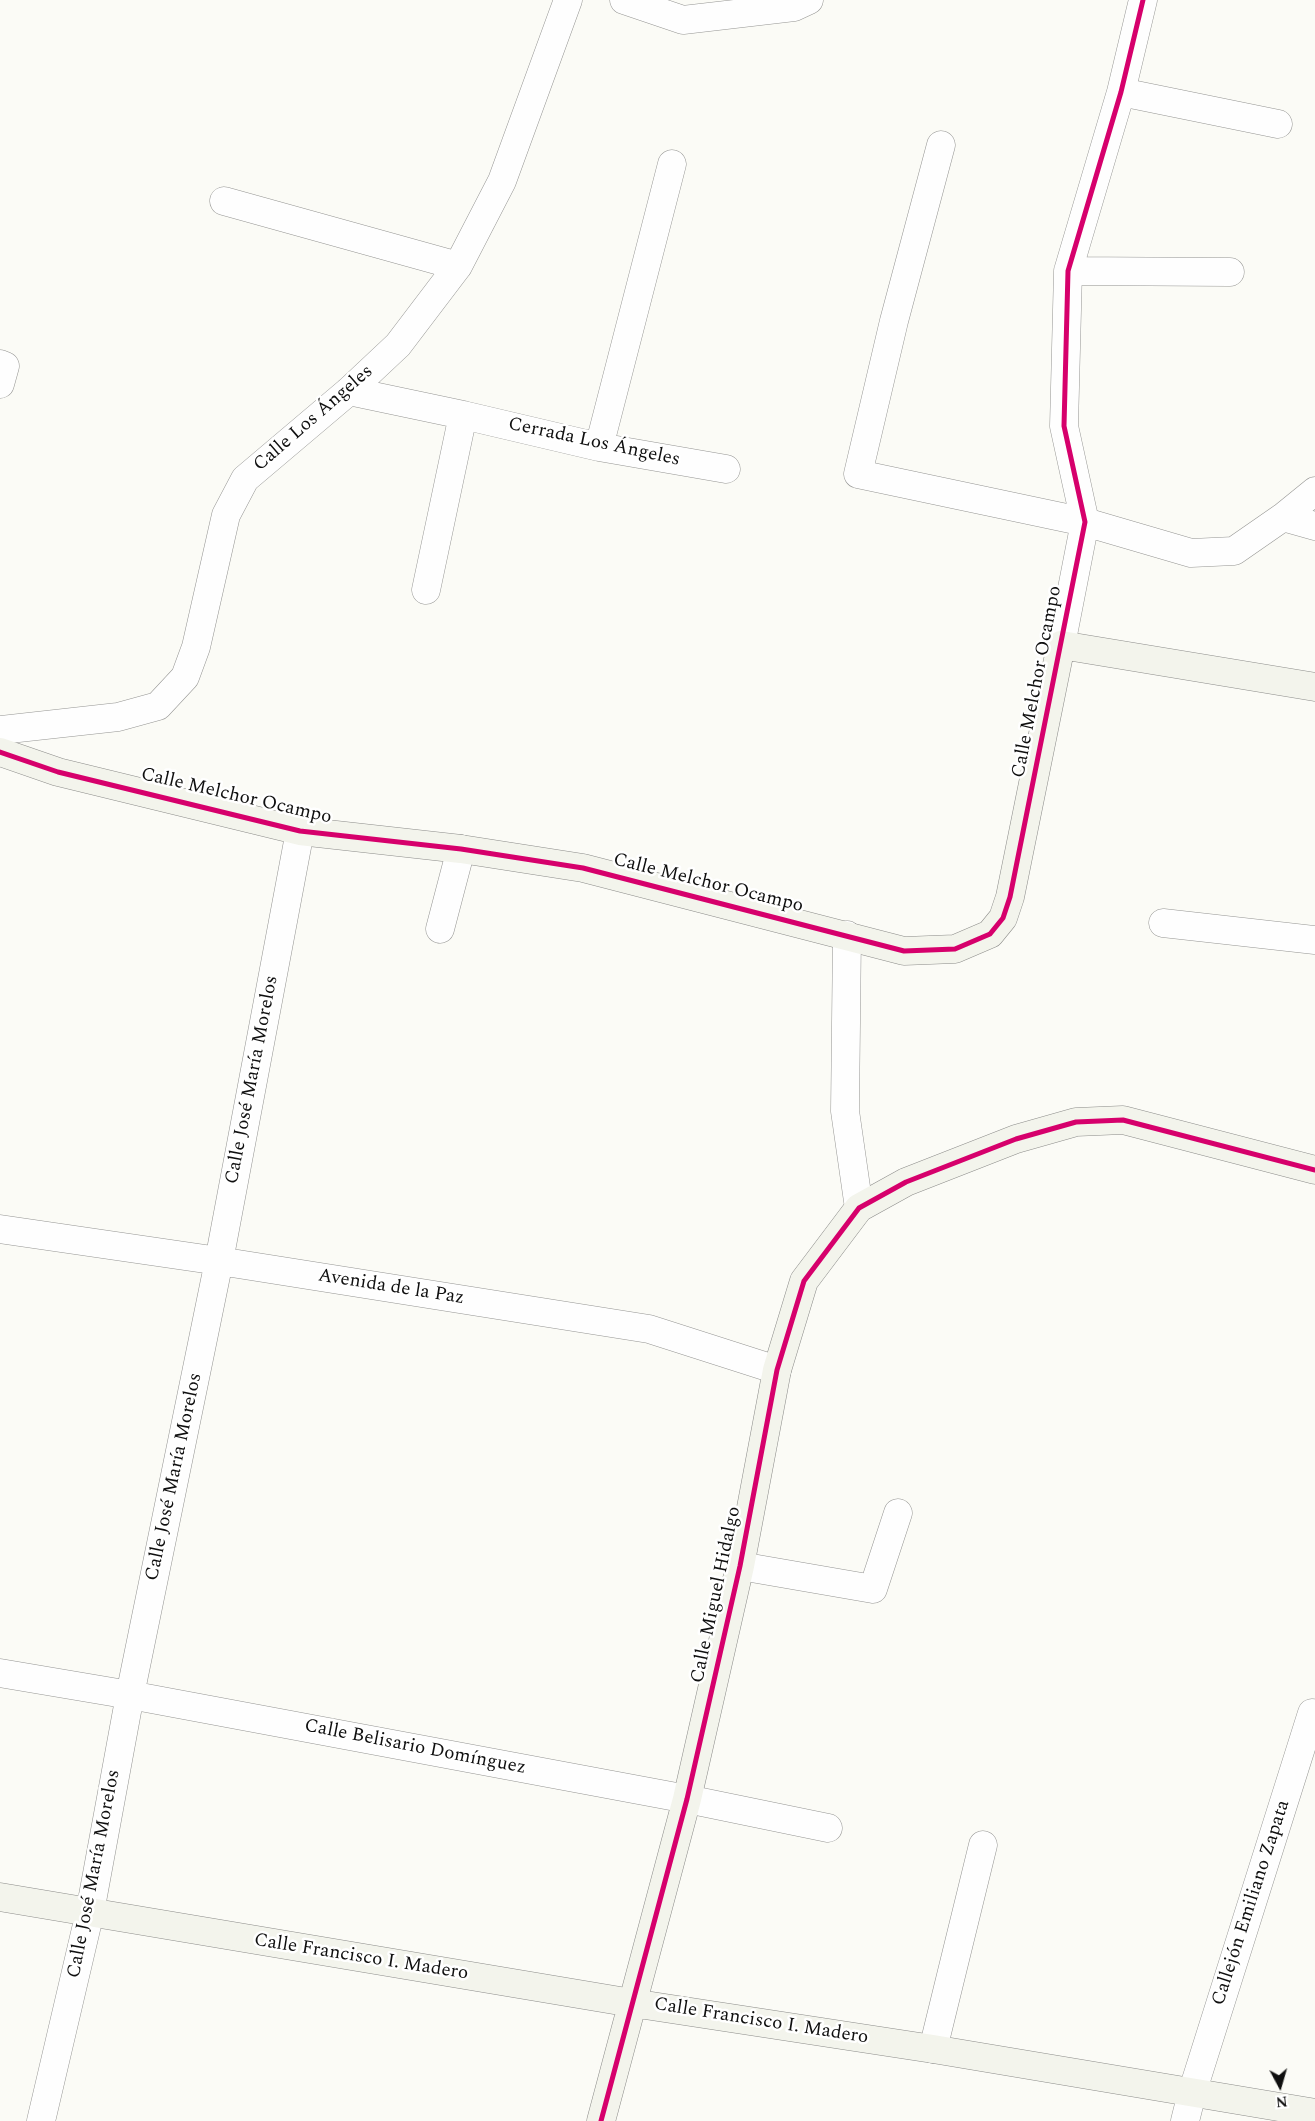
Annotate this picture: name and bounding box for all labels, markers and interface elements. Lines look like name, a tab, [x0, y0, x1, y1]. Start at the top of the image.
street label: Calle Los Ángeles	[250, 361, 378, 477]
street label: Cerrada Los Ángeles	[506, 414, 682, 472]
street label: Calle Melchor Ocampo	[1008, 584, 1068, 780]
street label: Calle Melchor Ocampo	[138, 764, 334, 830]
street label: Calle Melchor Ocampo	[611, 849, 805, 919]
street label: Calle José María Morelos	[222, 974, 284, 1186]
street label: Avenida de la Paz	[316, 1265, 466, 1311]
street label: Calle José María Morelos	[142, 1371, 208, 1583]
street label: Calle Miguel Hidalgo	[687, 1505, 747, 1685]
street label: Calle Belisario Domínguez	[302, 1715, 528, 1781]
street label: Calle José María Morelos	[64, 1768, 126, 1980]
street label: Callejón Emiliano Zapata	[1208, 1797, 1296, 2009]
street label: Calle Francisco I. Madero	[252, 1930, 470, 1986]
street label: Calle Francisco I. Madero	[652, 1994, 870, 2050]
north arrow	[1255, 2061, 1305, 2111]
text: N	[1275, 2090, 1288, 2112]

